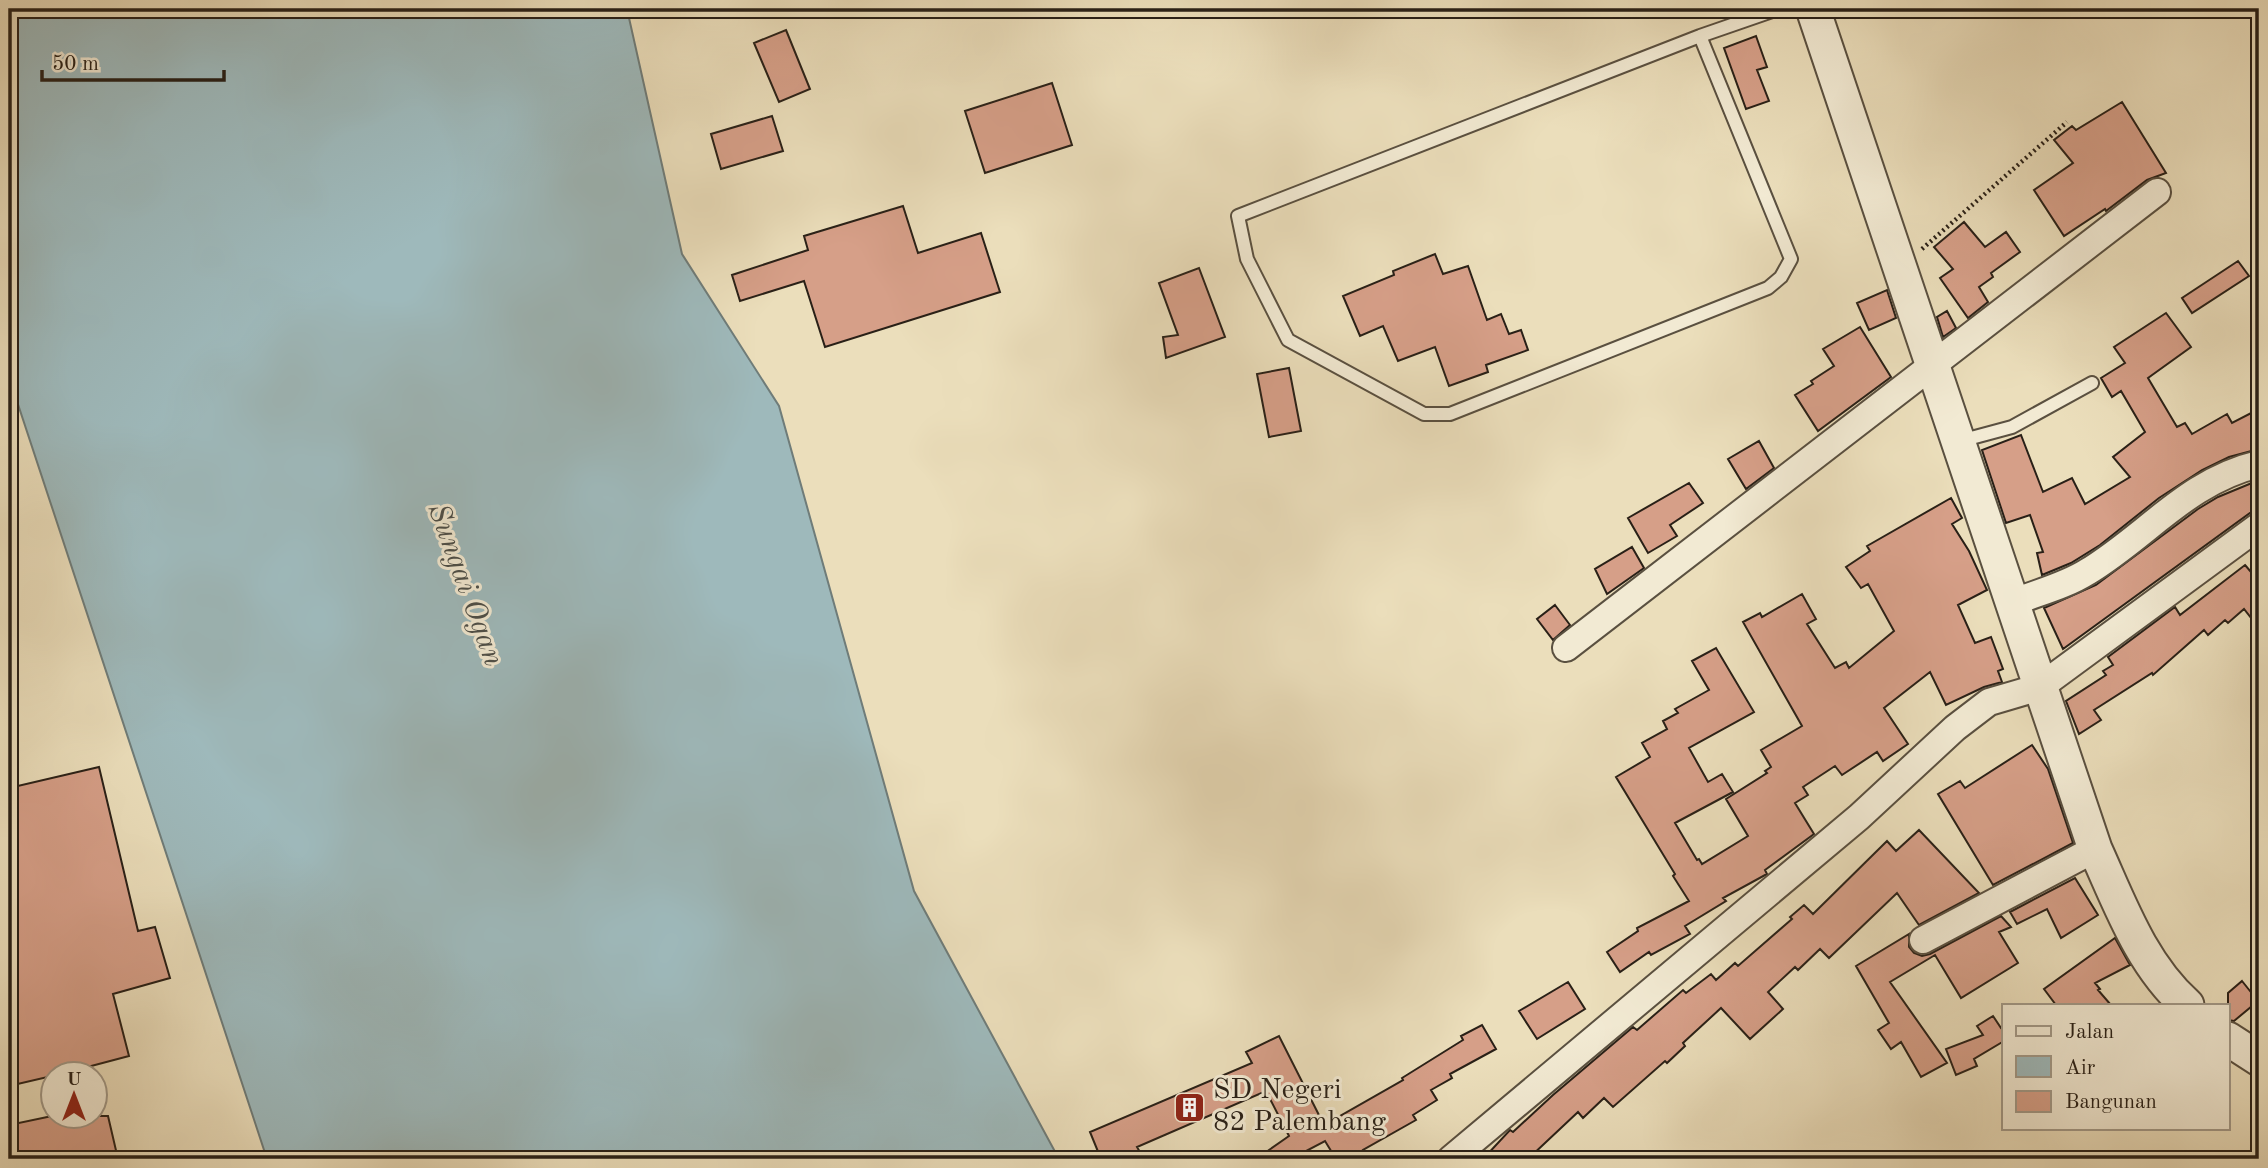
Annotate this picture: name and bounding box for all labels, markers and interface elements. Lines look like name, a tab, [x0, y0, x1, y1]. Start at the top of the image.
scale bar	[42, 38, 224, 82]
text: 50 m	[52, 54, 99, 75]
water label: Sungai Ogan	[422, 500, 508, 670]
legend	[2002, 1004, 2230, 1130]
text: Jalan	[2065, 1022, 2114, 1043]
text: Air	[2065, 1058, 2096, 1079]
north arrow	[38, 1060, 108, 1130]
text: U	[66, 1071, 82, 1090]
place label: SD Negeri 82 Palembang	[1213, 1077, 1386, 1137]
building icon: SD Negeri 82 Palembang	[1173, 1090, 1207, 1124]
text: Bangunan	[2065, 1092, 2157, 1113]

